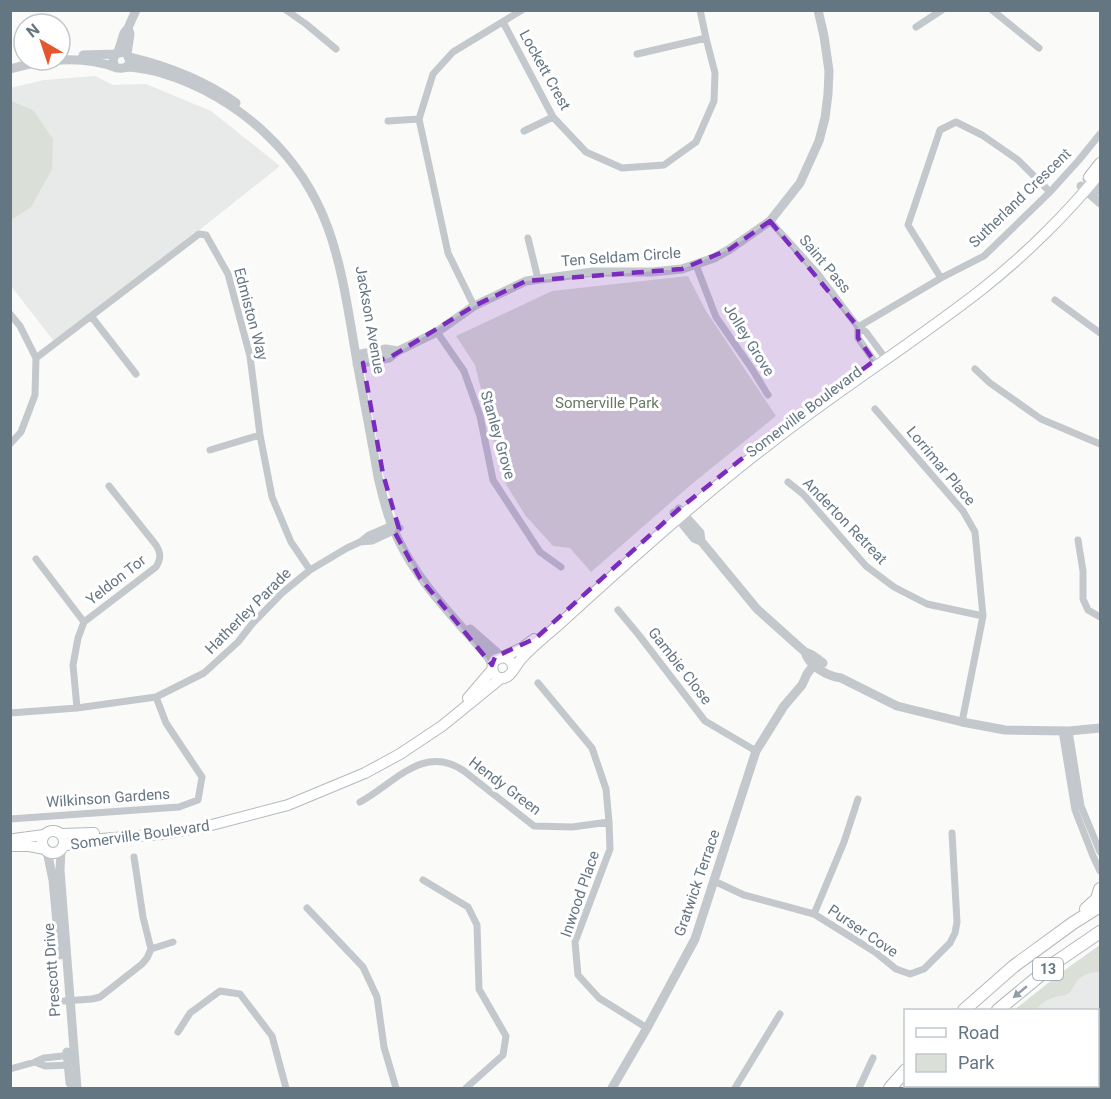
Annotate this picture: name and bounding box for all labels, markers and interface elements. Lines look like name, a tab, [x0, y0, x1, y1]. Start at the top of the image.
north arrow	[12, 12, 72, 72]
text: N	[23, 20, 43, 42]
street label: Lockett Crest	[516, 27, 574, 113]
street label: Sutherland Crescent	[965, 145, 1075, 251]
street label: Saint Pass	[795, 231, 855, 297]
street label: Ten Seldam Circle	[561, 244, 682, 270]
street label: Jackson Avenue	[352, 265, 388, 375]
street label: Edmiston Way	[230, 266, 272, 362]
street label: Jolley Grove	[720, 301, 778, 379]
street label: Somerville Boulevard	[743, 363, 865, 461]
street label: Stanley Grove	[477, 389, 519, 481]
park label: Somerville Park	[555, 394, 659, 412]
street label: Lorrimar Place	[903, 423, 979, 509]
street label: Anderton Retreat	[799, 474, 891, 568]
street label: Yeldon Tor	[83, 551, 149, 609]
street label: Hatherley Parade	[201, 564, 295, 658]
street label: Gambie Close	[644, 624, 716, 708]
street label: Hendy Green	[465, 753, 545, 819]
street label: Wilkinson Gardens	[45, 785, 171, 811]
street label: Somerville Boulevard	[69, 816, 211, 854]
street label: Gratwick Terrace	[670, 827, 724, 939]
street label: Inwood Place	[557, 848, 603, 939]
street label: Purser Cove	[825, 901, 901, 961]
street label: Prescott Drive	[40, 923, 64, 1017]
road number: 13	[1033, 958, 1063, 980]
one-way arrow	[1013, 985, 1028, 998]
legend	[904, 1009, 1099, 1087]
text: Road	[958, 1022, 999, 1043]
text: Park	[958, 1052, 995, 1073]

